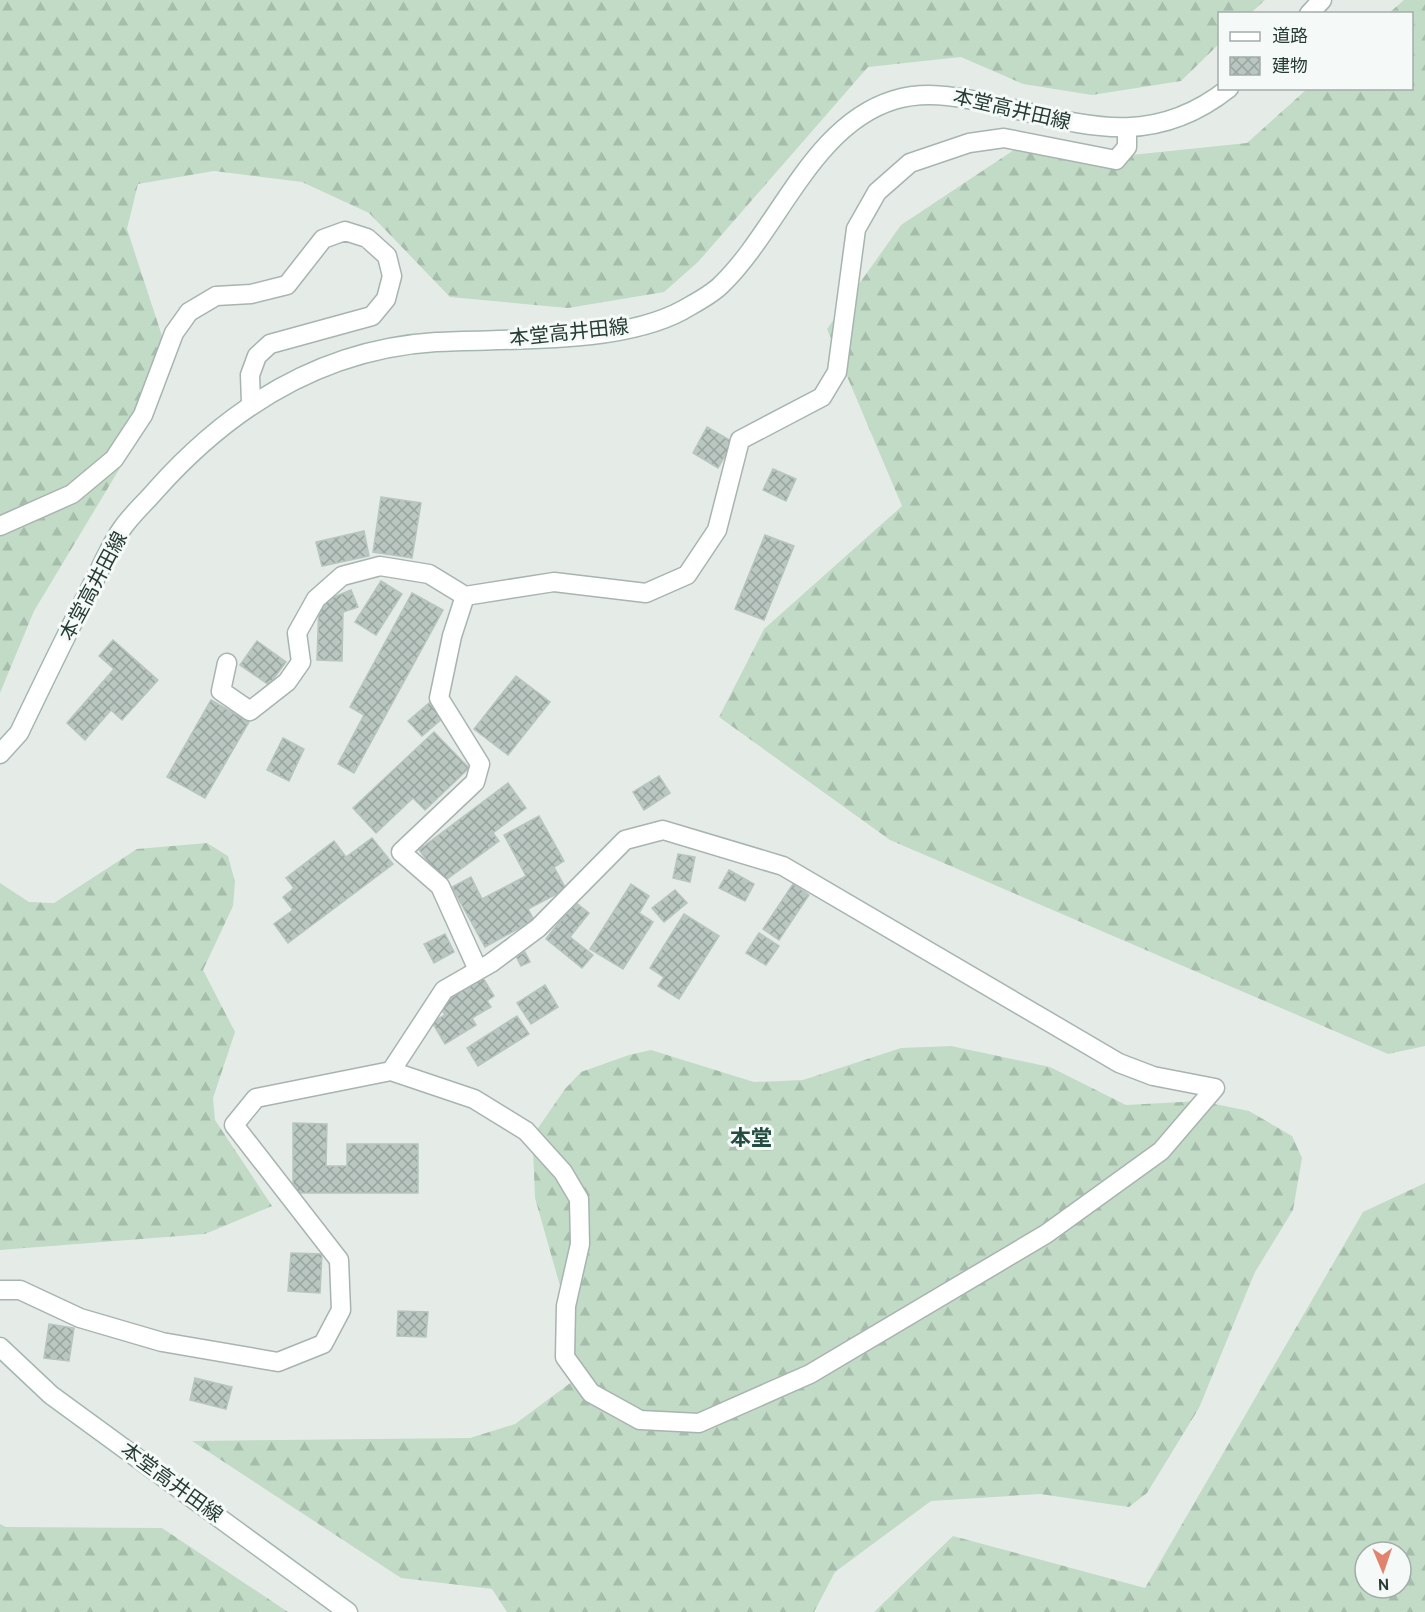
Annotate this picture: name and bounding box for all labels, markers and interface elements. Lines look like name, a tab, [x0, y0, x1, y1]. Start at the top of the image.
legend	[1218, 12, 1413, 90]
text: 道路	[1272, 25, 1308, 47]
text: 建物	[1272, 55, 1308, 77]
street label: 本堂高井田線	[951, 84, 1073, 134]
street label: 本堂高井田線	[508, 314, 630, 350]
street label: 本堂高井田線	[54, 527, 132, 645]
district label: 本堂	[730, 1125, 772, 1150]
street label: 本堂高井田線	[116, 1437, 228, 1527]
north arrow	[1353, 1540, 1413, 1600]
text: N	[1378, 1575, 1389, 1594]

